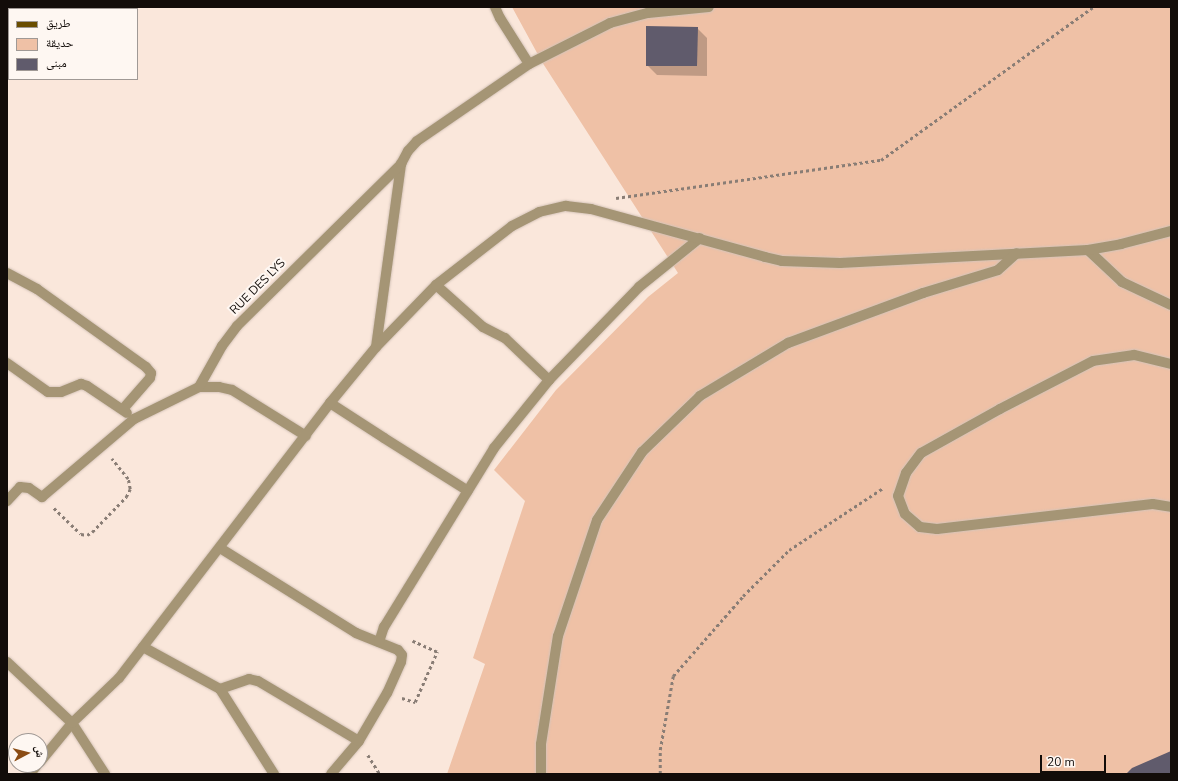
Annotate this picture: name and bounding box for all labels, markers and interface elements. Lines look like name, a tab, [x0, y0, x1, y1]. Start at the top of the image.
legend	[8, 8, 138, 80]
text: طريق	[46, 15, 71, 31]
text: حديقة	[46, 35, 74, 51]
text: مبنى	[46, 55, 67, 71]
street label: RUE DES LYS	[227, 256, 289, 318]
north arrow	[8, 733, 48, 773]
text: ش	[31, 745, 48, 758]
scale bar	[1042, 747, 1108, 773]
text: 20 m	[1047, 754, 1075, 770]

